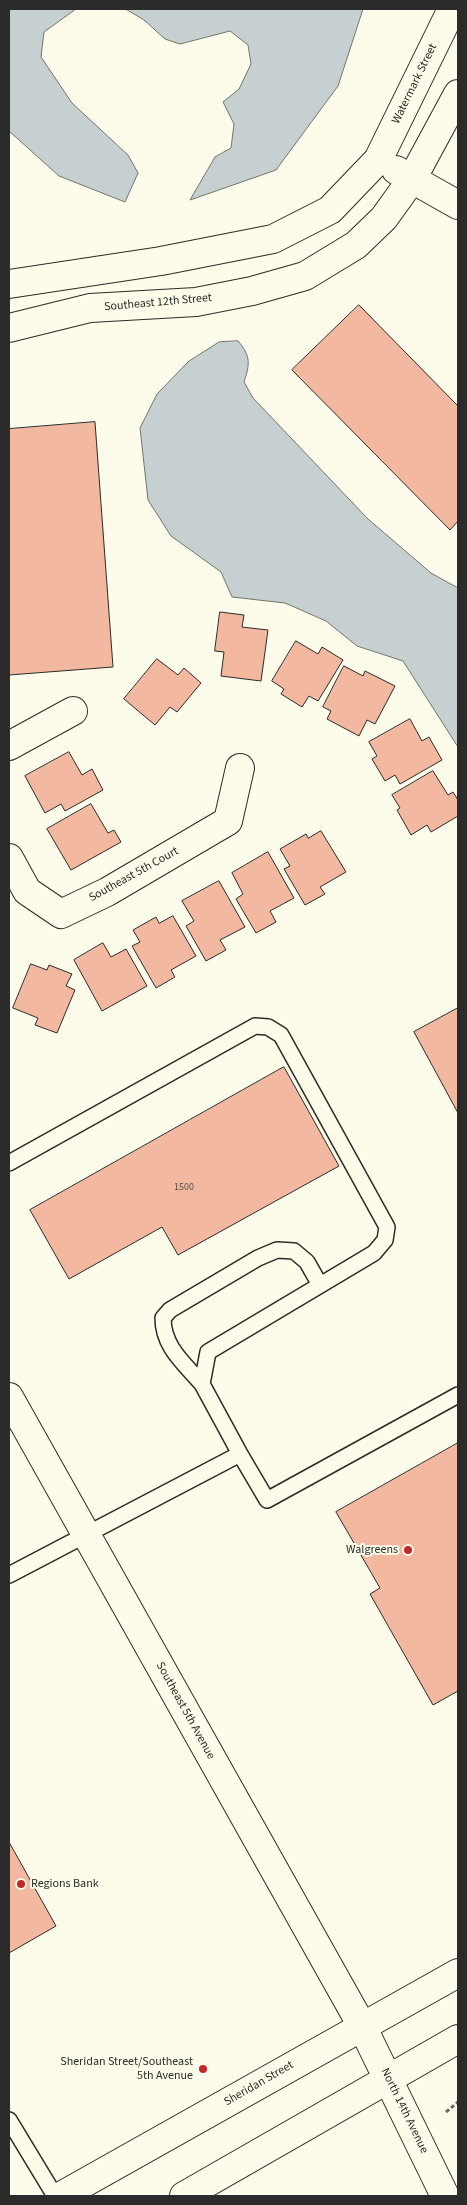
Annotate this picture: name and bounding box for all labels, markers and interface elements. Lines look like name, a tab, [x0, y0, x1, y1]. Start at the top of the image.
street label: Watermark Street	[389, 41, 441, 127]
street label: Southeast 12th Street	[104, 291, 212, 315]
street label: Southeast 5th Court	[87, 844, 181, 906]
house number: 1500	[174, 1182, 194, 1194]
place label: Walgreens	[346, 1543, 398, 1557]
marker: Walgreens	[402, 1544, 414, 1556]
street label: Southeast 5th Avenue	[152, 1660, 218, 1762]
place label: Regions Bank	[31, 1877, 99, 1891]
marker: Regions Bank	[15, 1878, 27, 1890]
place label: Sheridan Street/Southeast 5th Avenue	[60, 2055, 193, 2083]
street label: Sheridan Street	[222, 2058, 296, 2110]
marker: Sheridan Street/Southeast 5th Avenue	[197, 2063, 209, 2075]
street label: North 14th Avenue	[377, 2066, 431, 2156]

